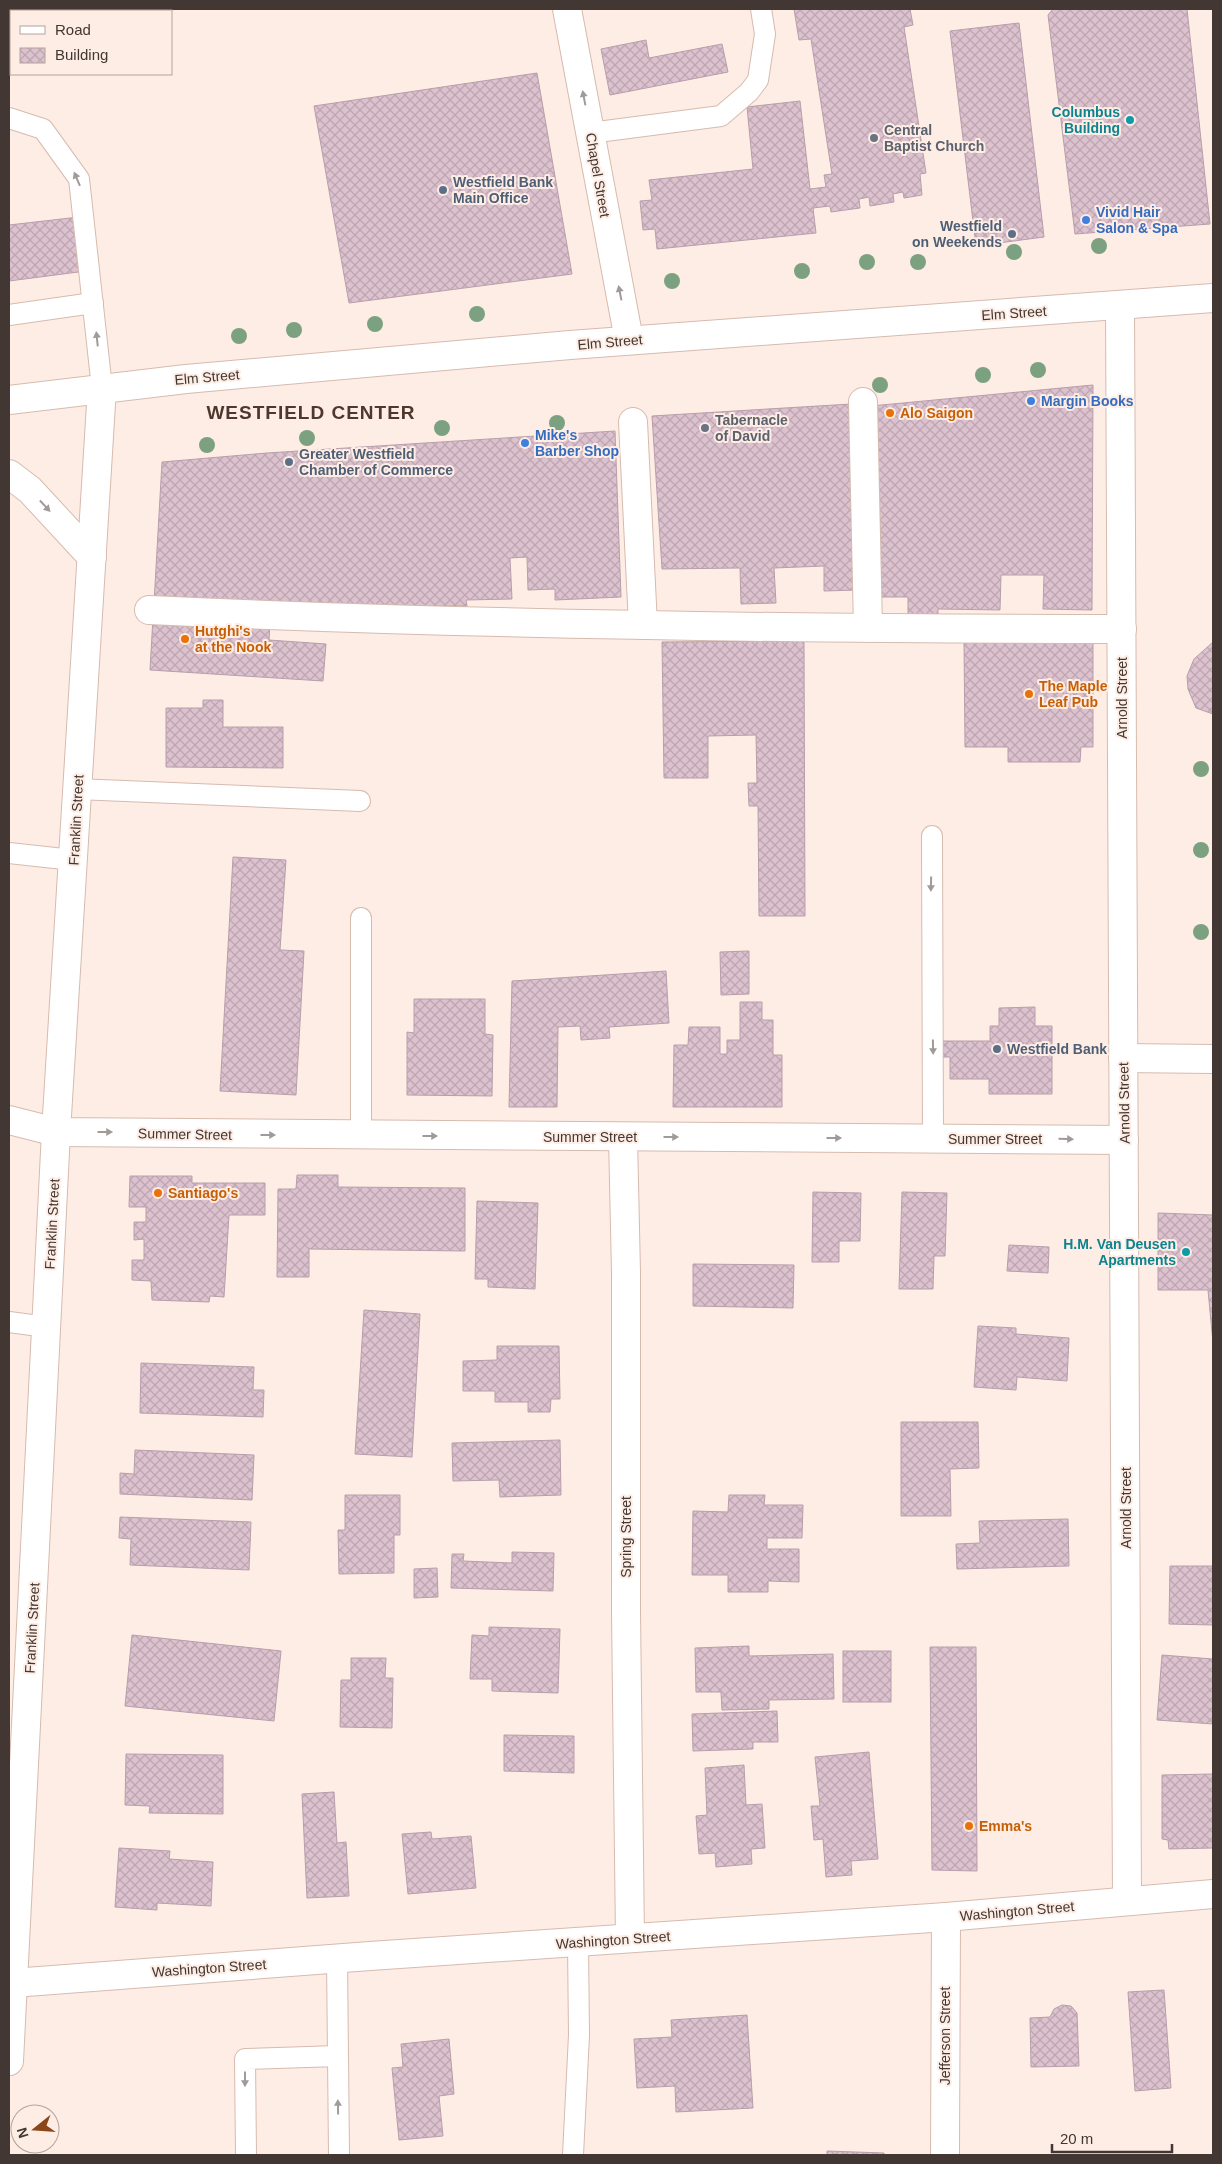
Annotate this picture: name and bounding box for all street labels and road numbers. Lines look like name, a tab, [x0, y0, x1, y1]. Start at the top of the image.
street label: Chapel Street	[583, 131, 613, 219]
street label: Elm Street	[981, 303, 1047, 323]
street label: Elm Street	[577, 331, 643, 353]
street label: Elm Street	[174, 366, 240, 388]
street label: Arnold Street	[1114, 657, 1130, 739]
street label: Franklin Street	[66, 774, 86, 866]
street label: Arnold Street	[1115, 1062, 1133, 1144]
street label: Summer Street	[138, 1125, 232, 1143]
street label: Summer Street	[543, 1129, 637, 1145]
street label: Summer Street	[948, 1131, 1042, 1147]
street label: Franklin Street	[42, 1178, 62, 1270]
street label: Arnold Street	[1118, 1467, 1134, 1549]
street label: Spring Street	[618, 1496, 634, 1578]
street label: Franklin Street	[22, 1582, 42, 1674]
street label: Washington Street	[959, 1898, 1075, 1924]
street label: Washington Street	[555, 1928, 671, 1952]
street label: Washington Street	[151, 1956, 267, 1980]
street label: Jefferson Street	[937, 1987, 953, 2085]

